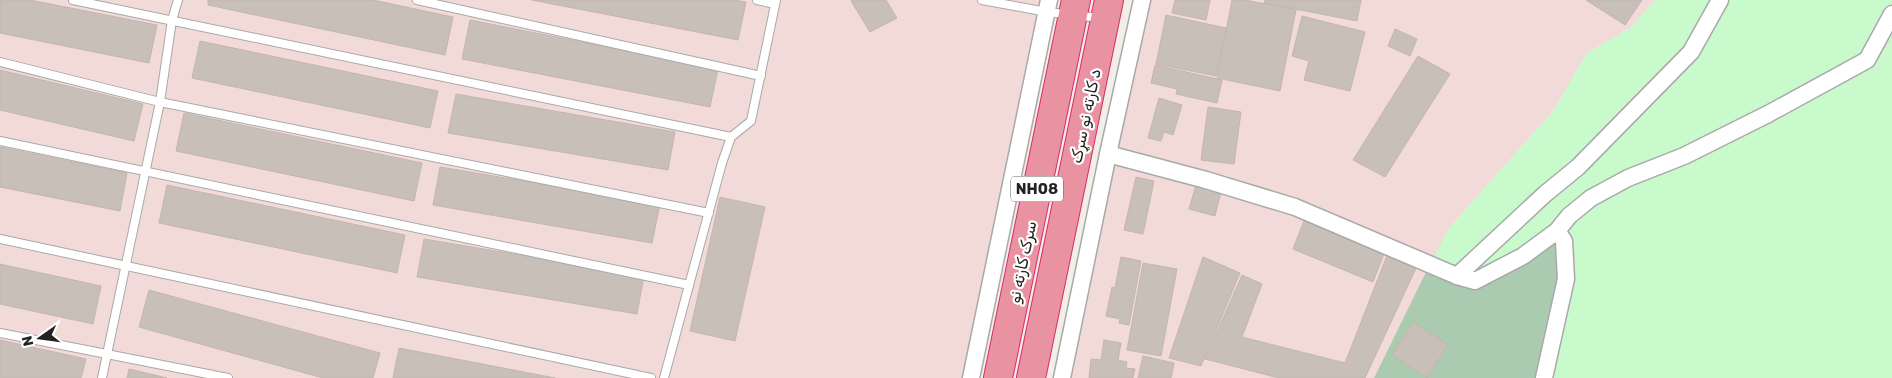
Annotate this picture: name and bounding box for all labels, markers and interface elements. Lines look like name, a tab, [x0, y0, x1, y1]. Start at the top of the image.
street label: د کارته نو سړک	[1066, 67, 1107, 165]
road number: NH08	[1011, 176, 1063, 202]
street label: سرک کارته نو	[1005, 219, 1041, 305]
north arrow	[15, 313, 65, 363]
text: N	[18, 334, 37, 348]

